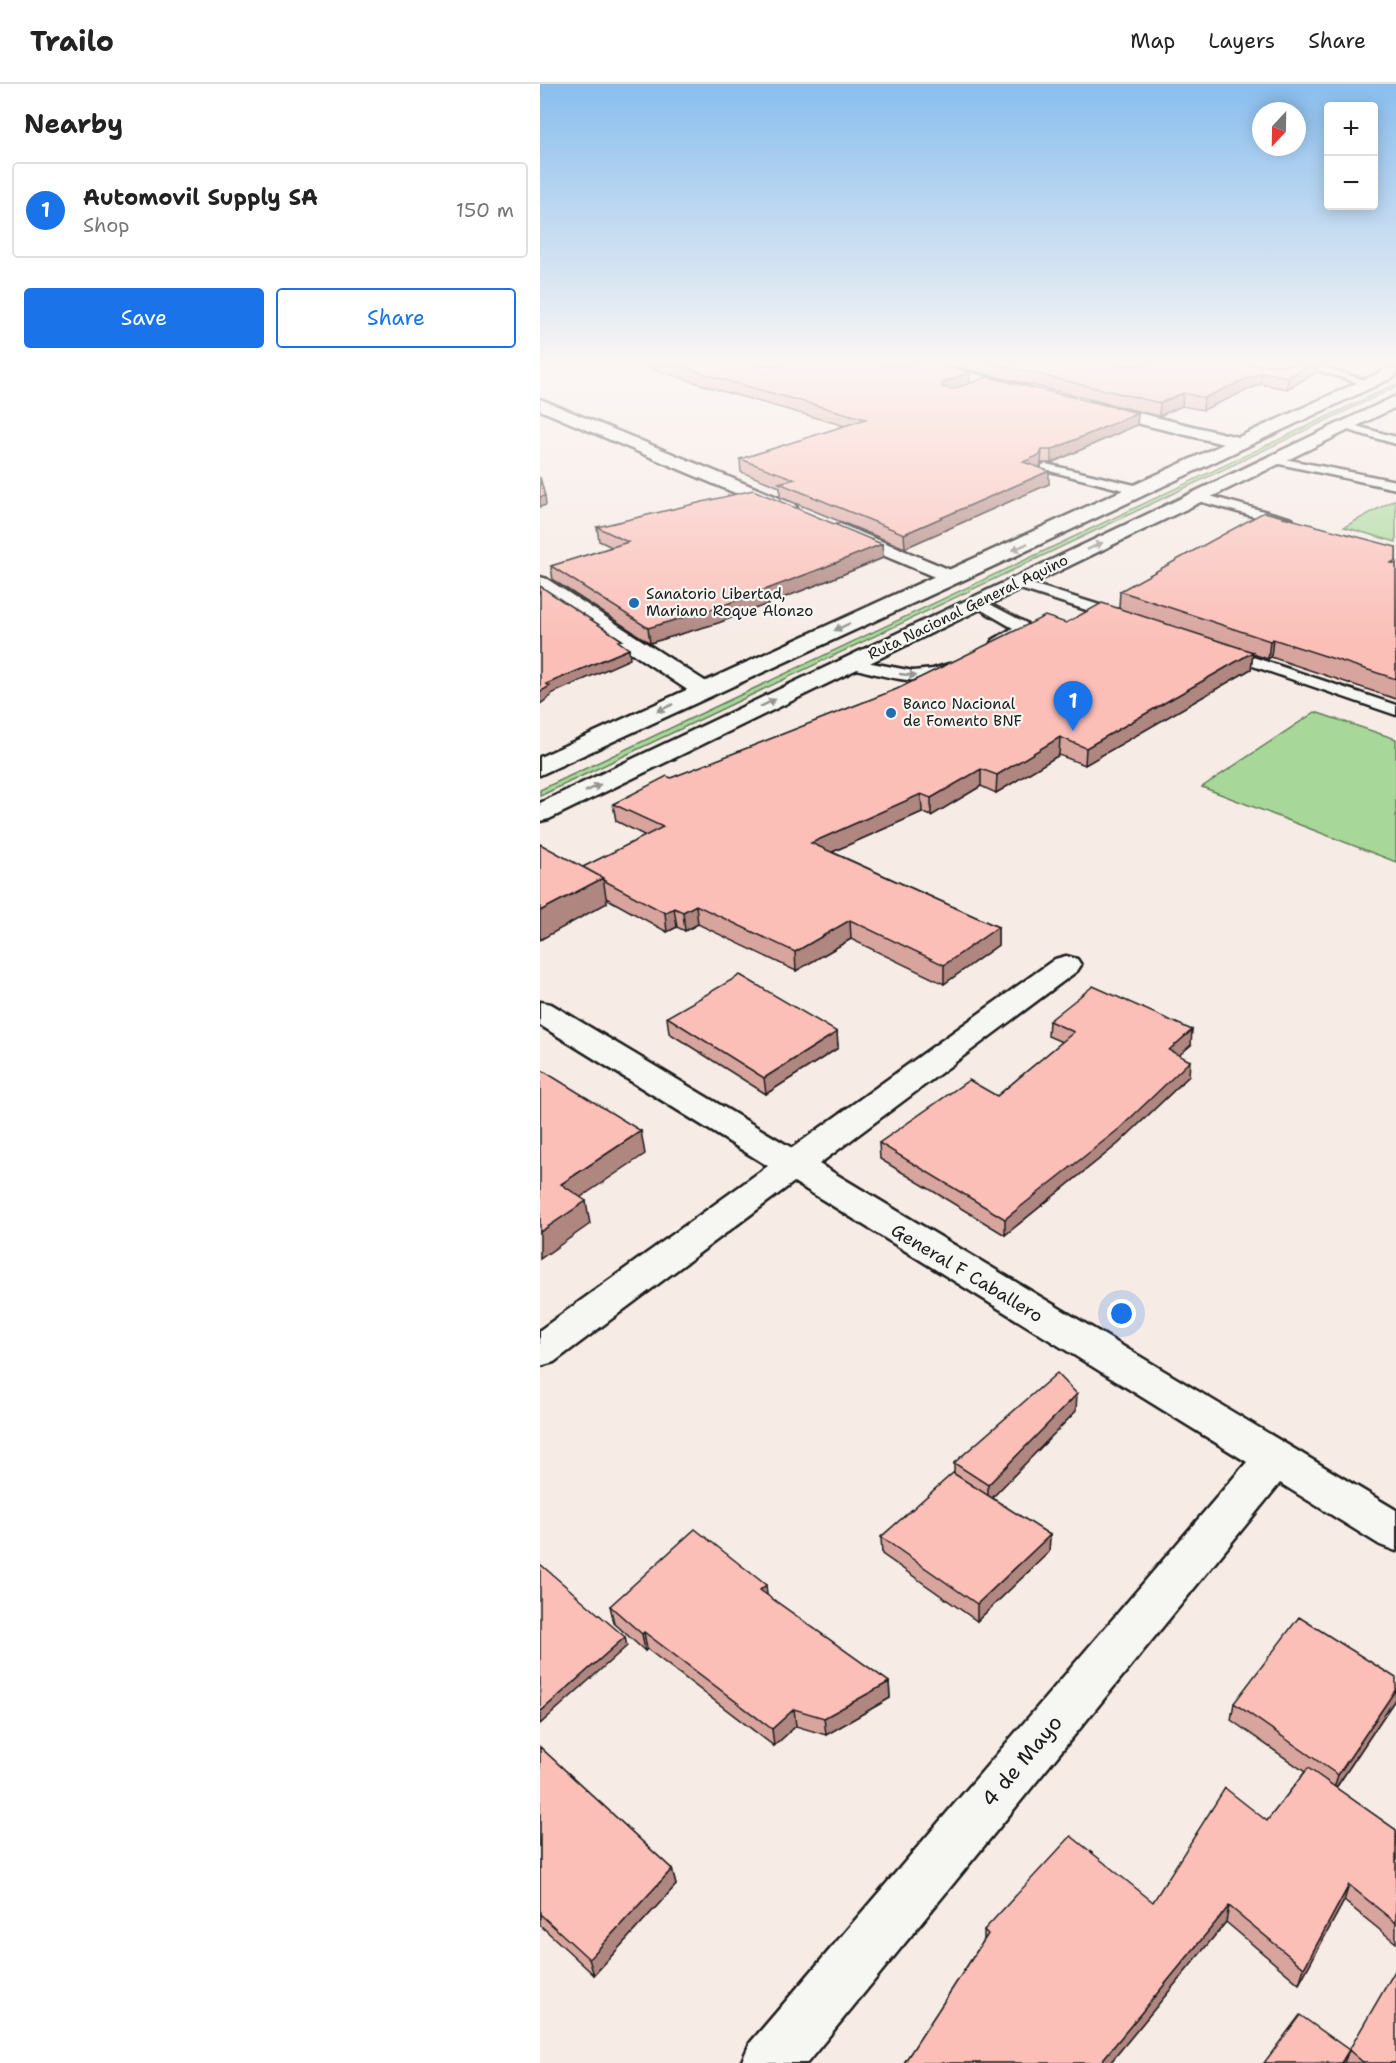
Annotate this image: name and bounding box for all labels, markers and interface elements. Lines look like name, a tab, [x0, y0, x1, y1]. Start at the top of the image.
text: Trailo	[30, 22, 114, 60]
text: Map	[1130, 27, 1175, 55]
text: Layers	[1208, 27, 1275, 55]
text: Share	[1308, 27, 1366, 55]
north arrow	[1252, 102, 1306, 156]
map controls	[1324, 102, 1378, 210]
button: +	[1324, 102, 1378, 156]
text: Nearby	[24, 106, 123, 141]
button: −	[1324, 156, 1378, 210]
text: Automovil Supply SA	[83, 183, 318, 212]
text: 1	[41, 197, 50, 223]
text: 150 m	[456, 197, 514, 223]
text: Shop	[83, 212, 130, 238]
button: Save	[24, 288, 264, 348]
button: Share	[276, 288, 516, 348]
one-way arrow	[1087, 541, 1104, 550]
one-way arrow	[1011, 542, 1028, 551]
street label: Ruta Nacional General Aquino	[865, 550, 1071, 664]
place label: Sanatorio Libertad, Mariano Roque Alonzo	[646, 584, 813, 621]
marker: Sanatorio Libertad, Mariano Roque Alonzo	[627, 596, 641, 610]
one-way arrow	[834, 622, 851, 631]
one-way arrow	[898, 670, 917, 680]
pin: 1	[1054, 682, 1092, 731]
place label: Banco Nacional de Fomento BNF	[903, 694, 1022, 731]
one-way arrow	[760, 698, 777, 708]
one-way arrow	[657, 704, 674, 713]
marker: Banco Nacional de Fomento BNF	[884, 706, 898, 720]
one-way arrow	[584, 783, 601, 792]
street label: General F Caballero	[887, 1218, 1047, 1328]
your location	[1107, 1299, 1136, 1328]
street label: 4 de Mayo	[975, 1709, 1069, 1813]

